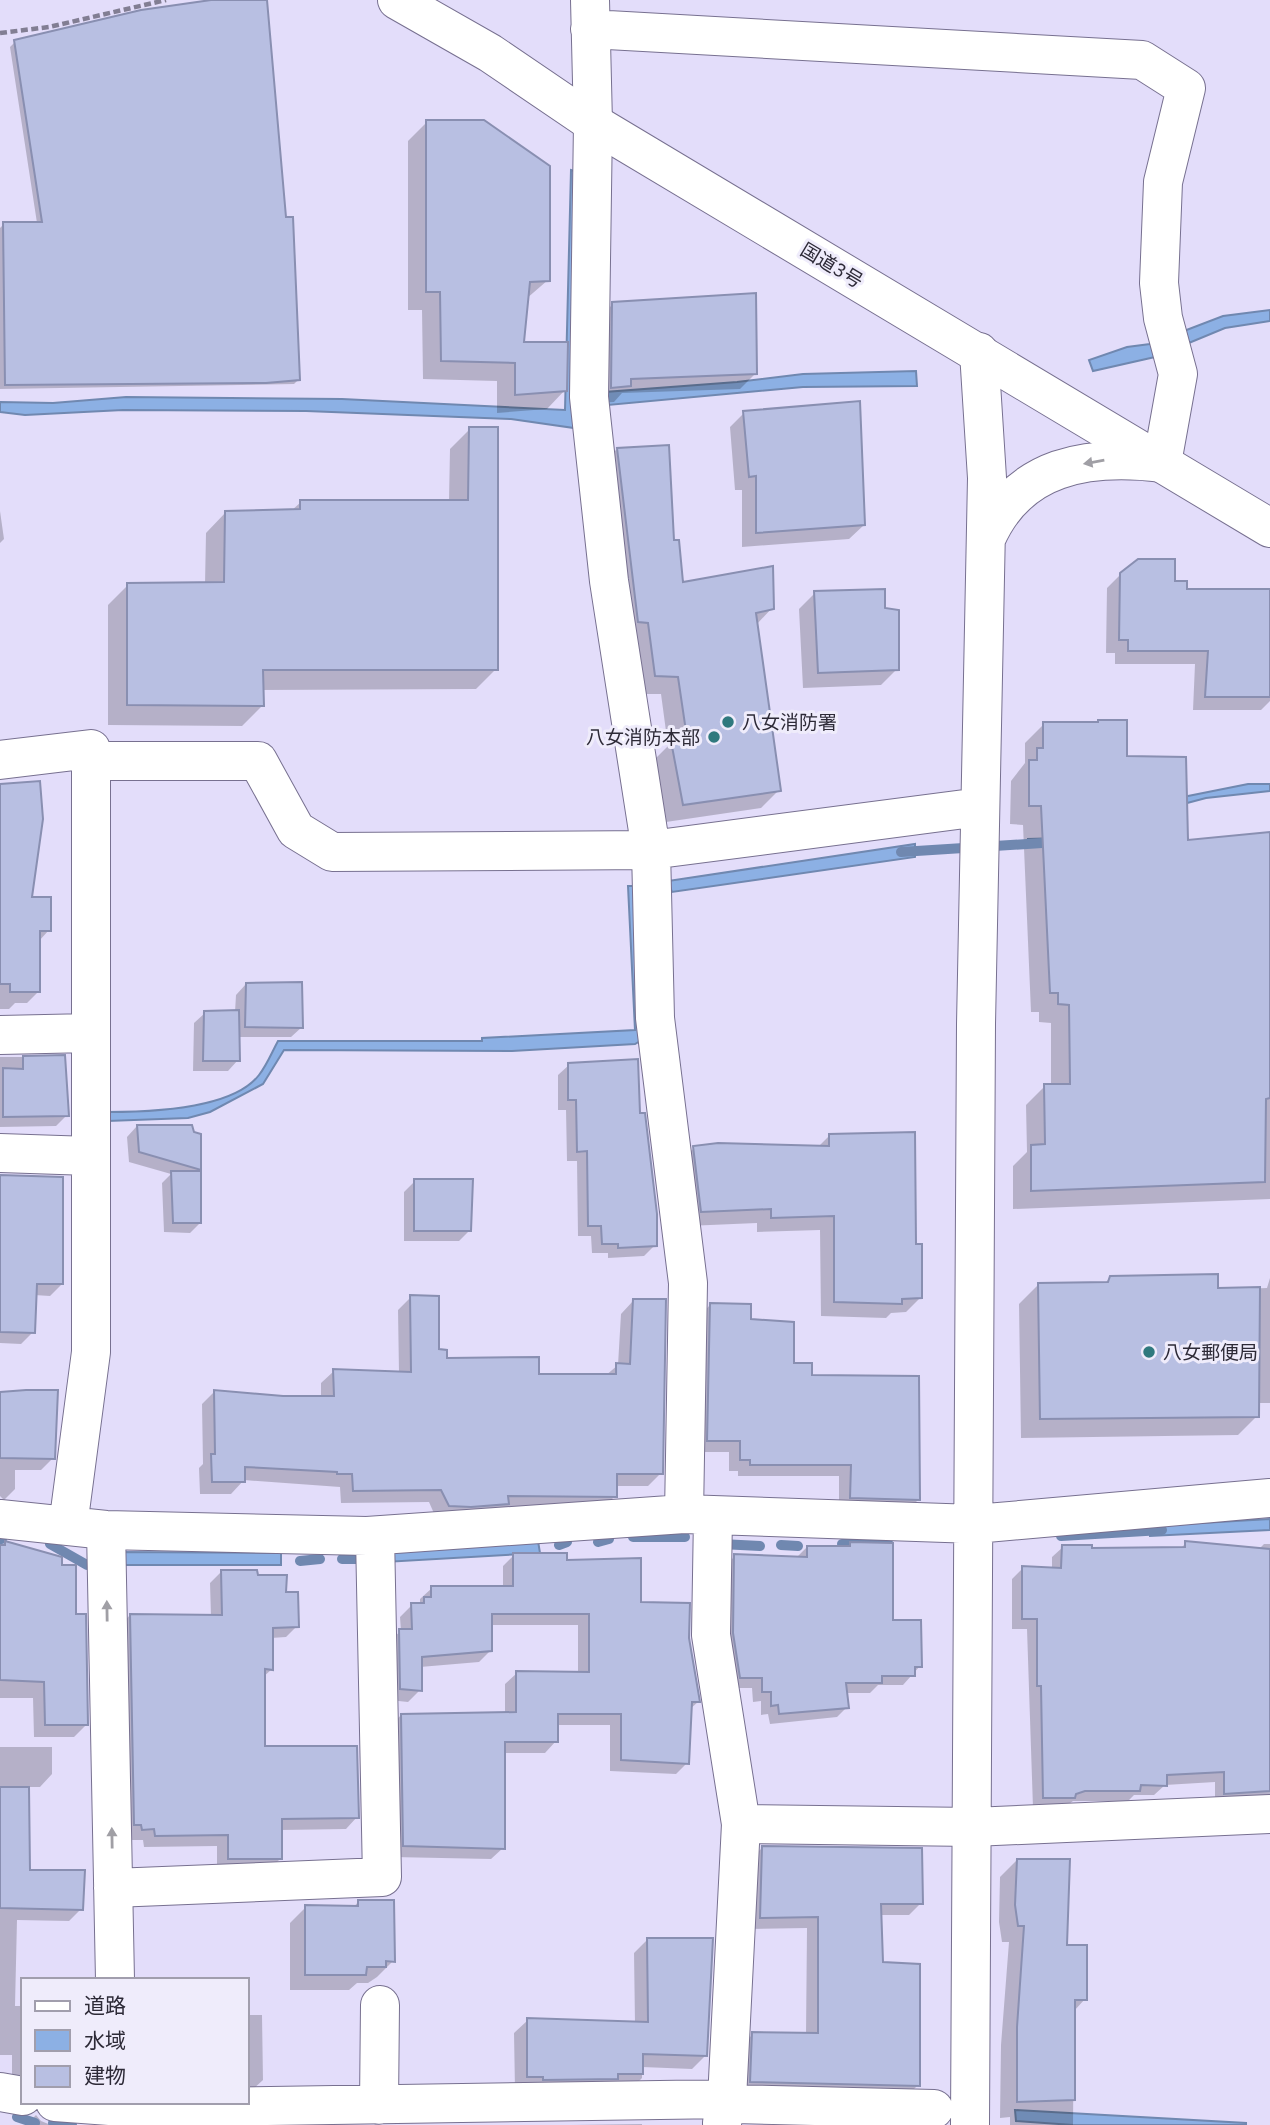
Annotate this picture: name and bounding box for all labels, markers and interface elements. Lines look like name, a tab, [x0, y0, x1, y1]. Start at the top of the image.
street label: 国道3号	[797, 237, 867, 293]
one-way arrow	[1083, 457, 1105, 468]
place label: 八女消防署	[742, 710, 837, 734]
marker: 八女消防署	[720, 714, 736, 730]
place label: 八女消防本部	[586, 725, 700, 749]
marker: 八女消防本部	[706, 729, 722, 745]
place label: 八女郵便局	[1163, 1340, 1258, 1364]
marker: 八女郵便局	[1141, 1344, 1157, 1360]
one-way arrow	[102, 1599, 113, 1621]
one-way arrow	[106, 1827, 118, 1849]
legend	[21, 1978, 248, 2104]
text: 道路	[84, 1991, 126, 2019]
text: 水域	[84, 2026, 126, 2054]
text: 建物	[84, 2061, 126, 2089]

